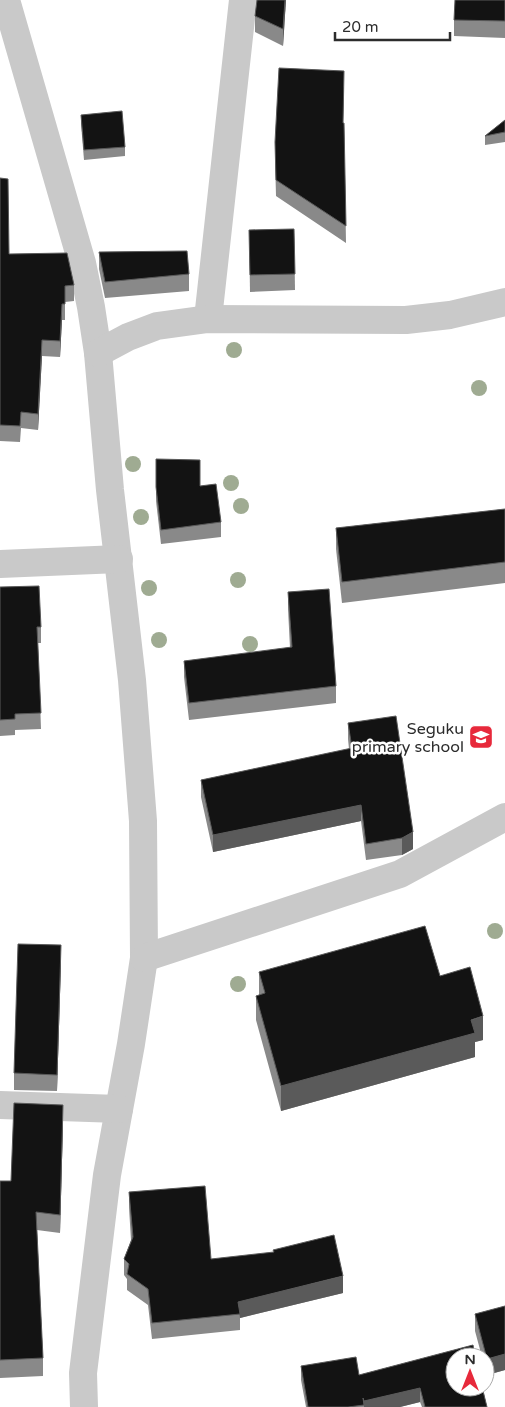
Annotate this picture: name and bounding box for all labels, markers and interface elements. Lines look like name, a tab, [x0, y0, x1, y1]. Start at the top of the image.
scale bar	[335, 10, 450, 42]
text: 20 m	[342, 18, 379, 36]
place label: Seguku primary school	[352, 719, 464, 757]
school or university icon: Seguku primary school	[468, 724, 494, 750]
north arrow	[445, 1347, 495, 1397]
text: N	[464, 1351, 476, 1368]

